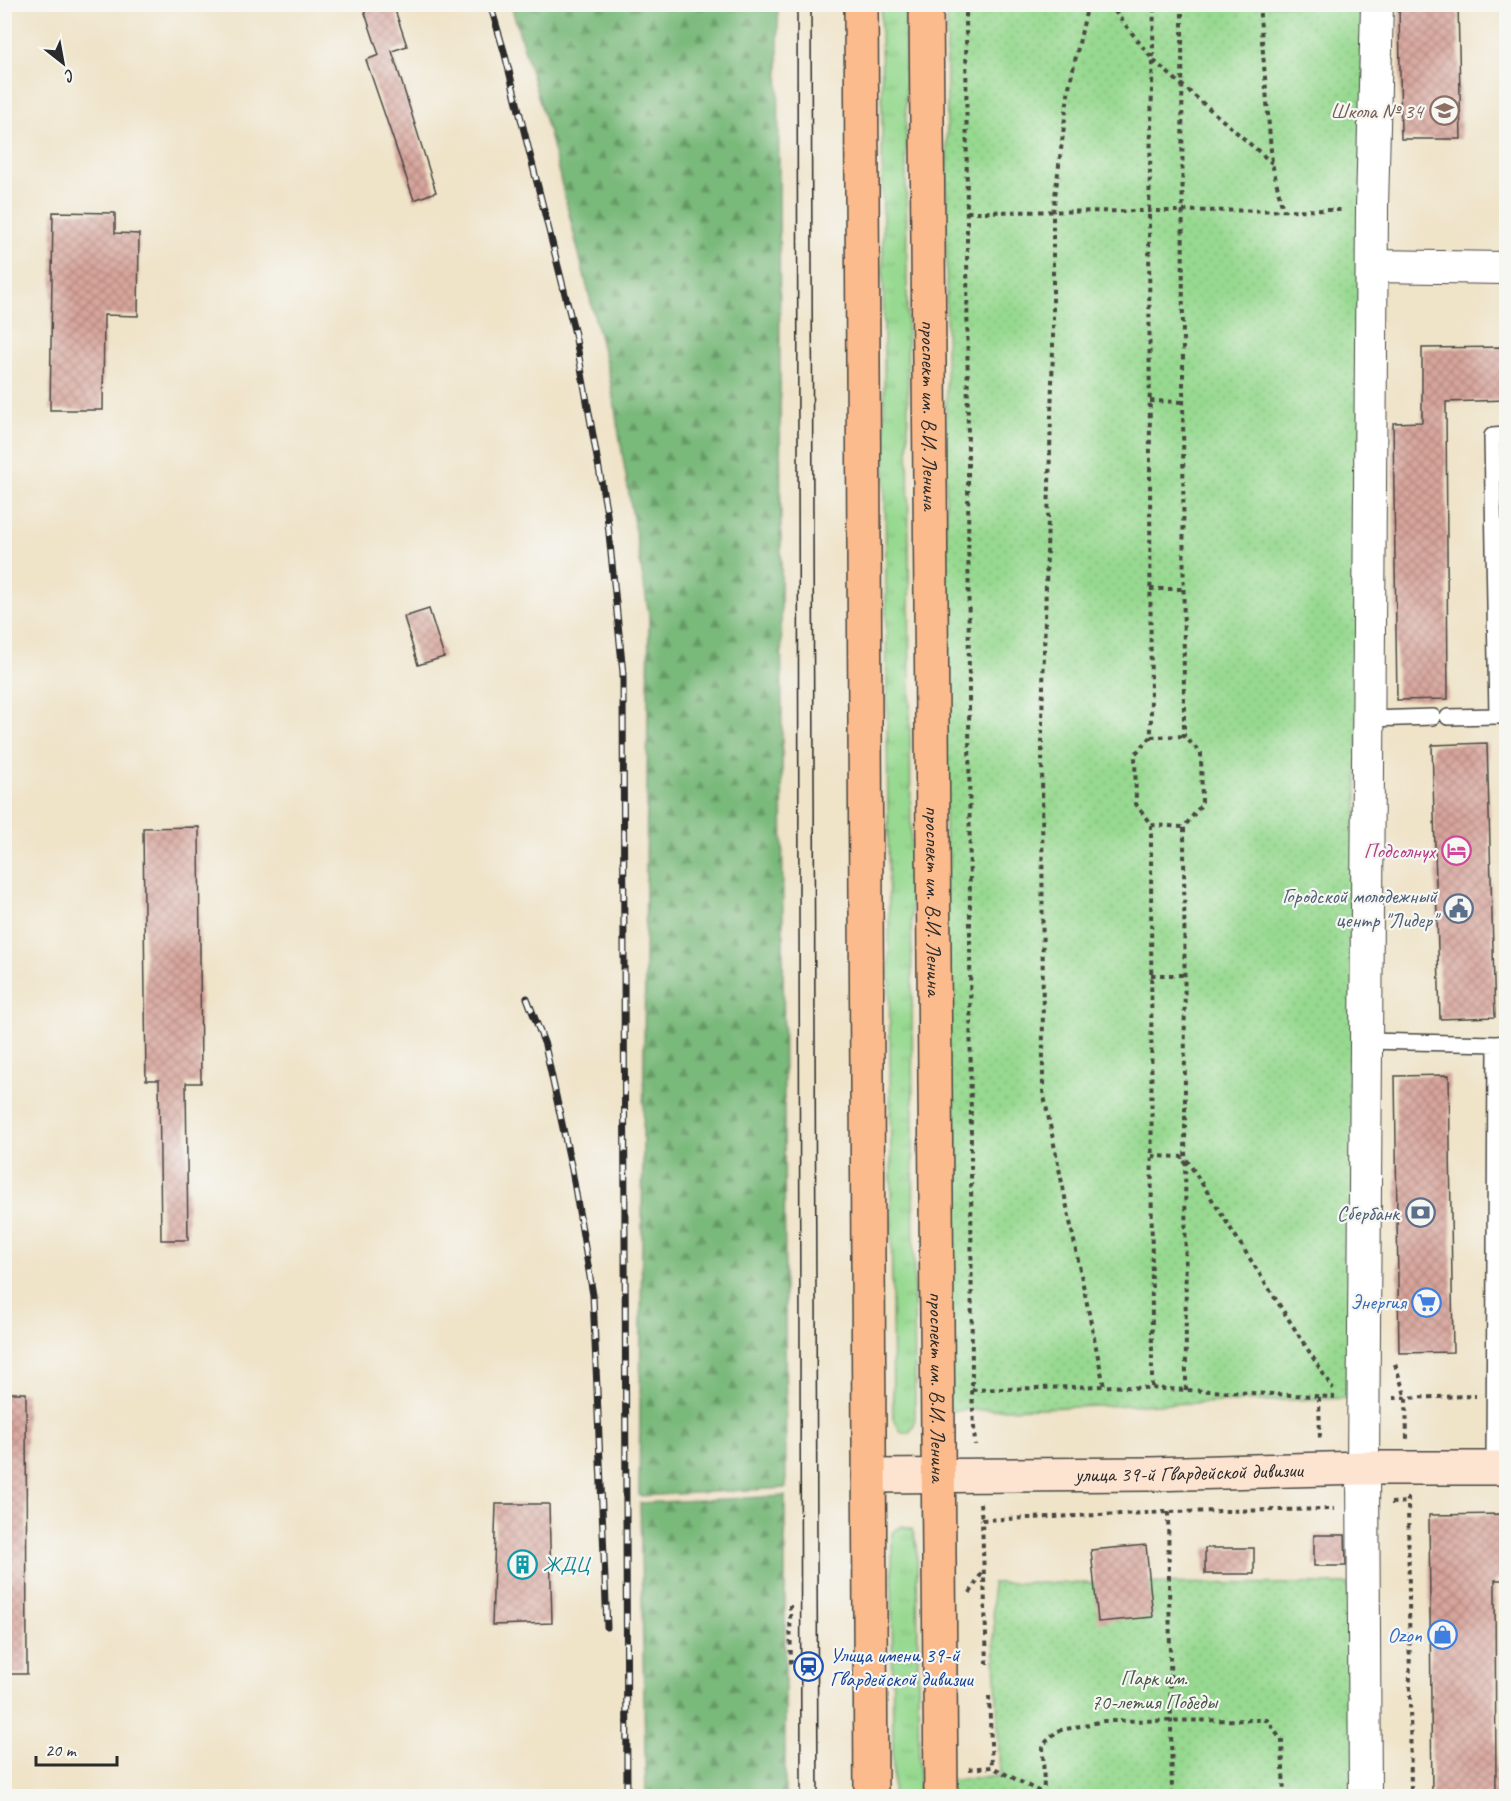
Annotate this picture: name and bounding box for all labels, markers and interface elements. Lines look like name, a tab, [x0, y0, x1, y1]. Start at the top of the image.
north arrow	[33, 33, 93, 93]
text: С	[60, 64, 79, 87]
school or university icon: Школа № 34	[1428, 95, 1460, 127]
place label: Школа № 34	[1330, 98, 1426, 124]
street label: проспект им. В.И. Ленина	[916, 320, 943, 513]
street label: проспект им. В.И. Ленина	[920, 806, 947, 999]
hotel icon: Подсолнух	[1440, 835, 1472, 867]
place label: Подсолнух	[1364, 838, 1437, 864]
place label: Городской молодежный центр "Лидер"	[1282, 883, 1441, 933]
public building icon: Городской молодежный центр "Лидер"	[1442, 892, 1474, 924]
bank icon: Сбербанк	[1404, 1197, 1436, 1229]
place label: Сбербанк	[1337, 1200, 1401, 1226]
supermarket icon: Энергия	[1411, 1286, 1443, 1318]
place label: Энергия	[1350, 1289, 1408, 1315]
street label: проспект им. В.И. Ленина	[924, 1292, 951, 1485]
street label: улица 39-й Гвардейской дивизии	[1073, 1457, 1305, 1488]
building icon: ЖДЦ	[506, 1548, 538, 1580]
place label: ЖДЦ	[543, 1551, 592, 1577]
shop icon: Ozon	[1427, 1619, 1459, 1651]
place label: Ozon	[1387, 1622, 1423, 1648]
place label: Улица имени 39-й Гвардейской дивизии	[830, 1642, 974, 1692]
station icon: Улица имени 39-й Гвардейской дивизии	[793, 1651, 825, 1683]
park label: Парк им. 70-летия Победы	[1091, 1665, 1219, 1715]
scale bar	[36, 1729, 117, 1767]
text: 20 m	[45, 1739, 78, 1761]

